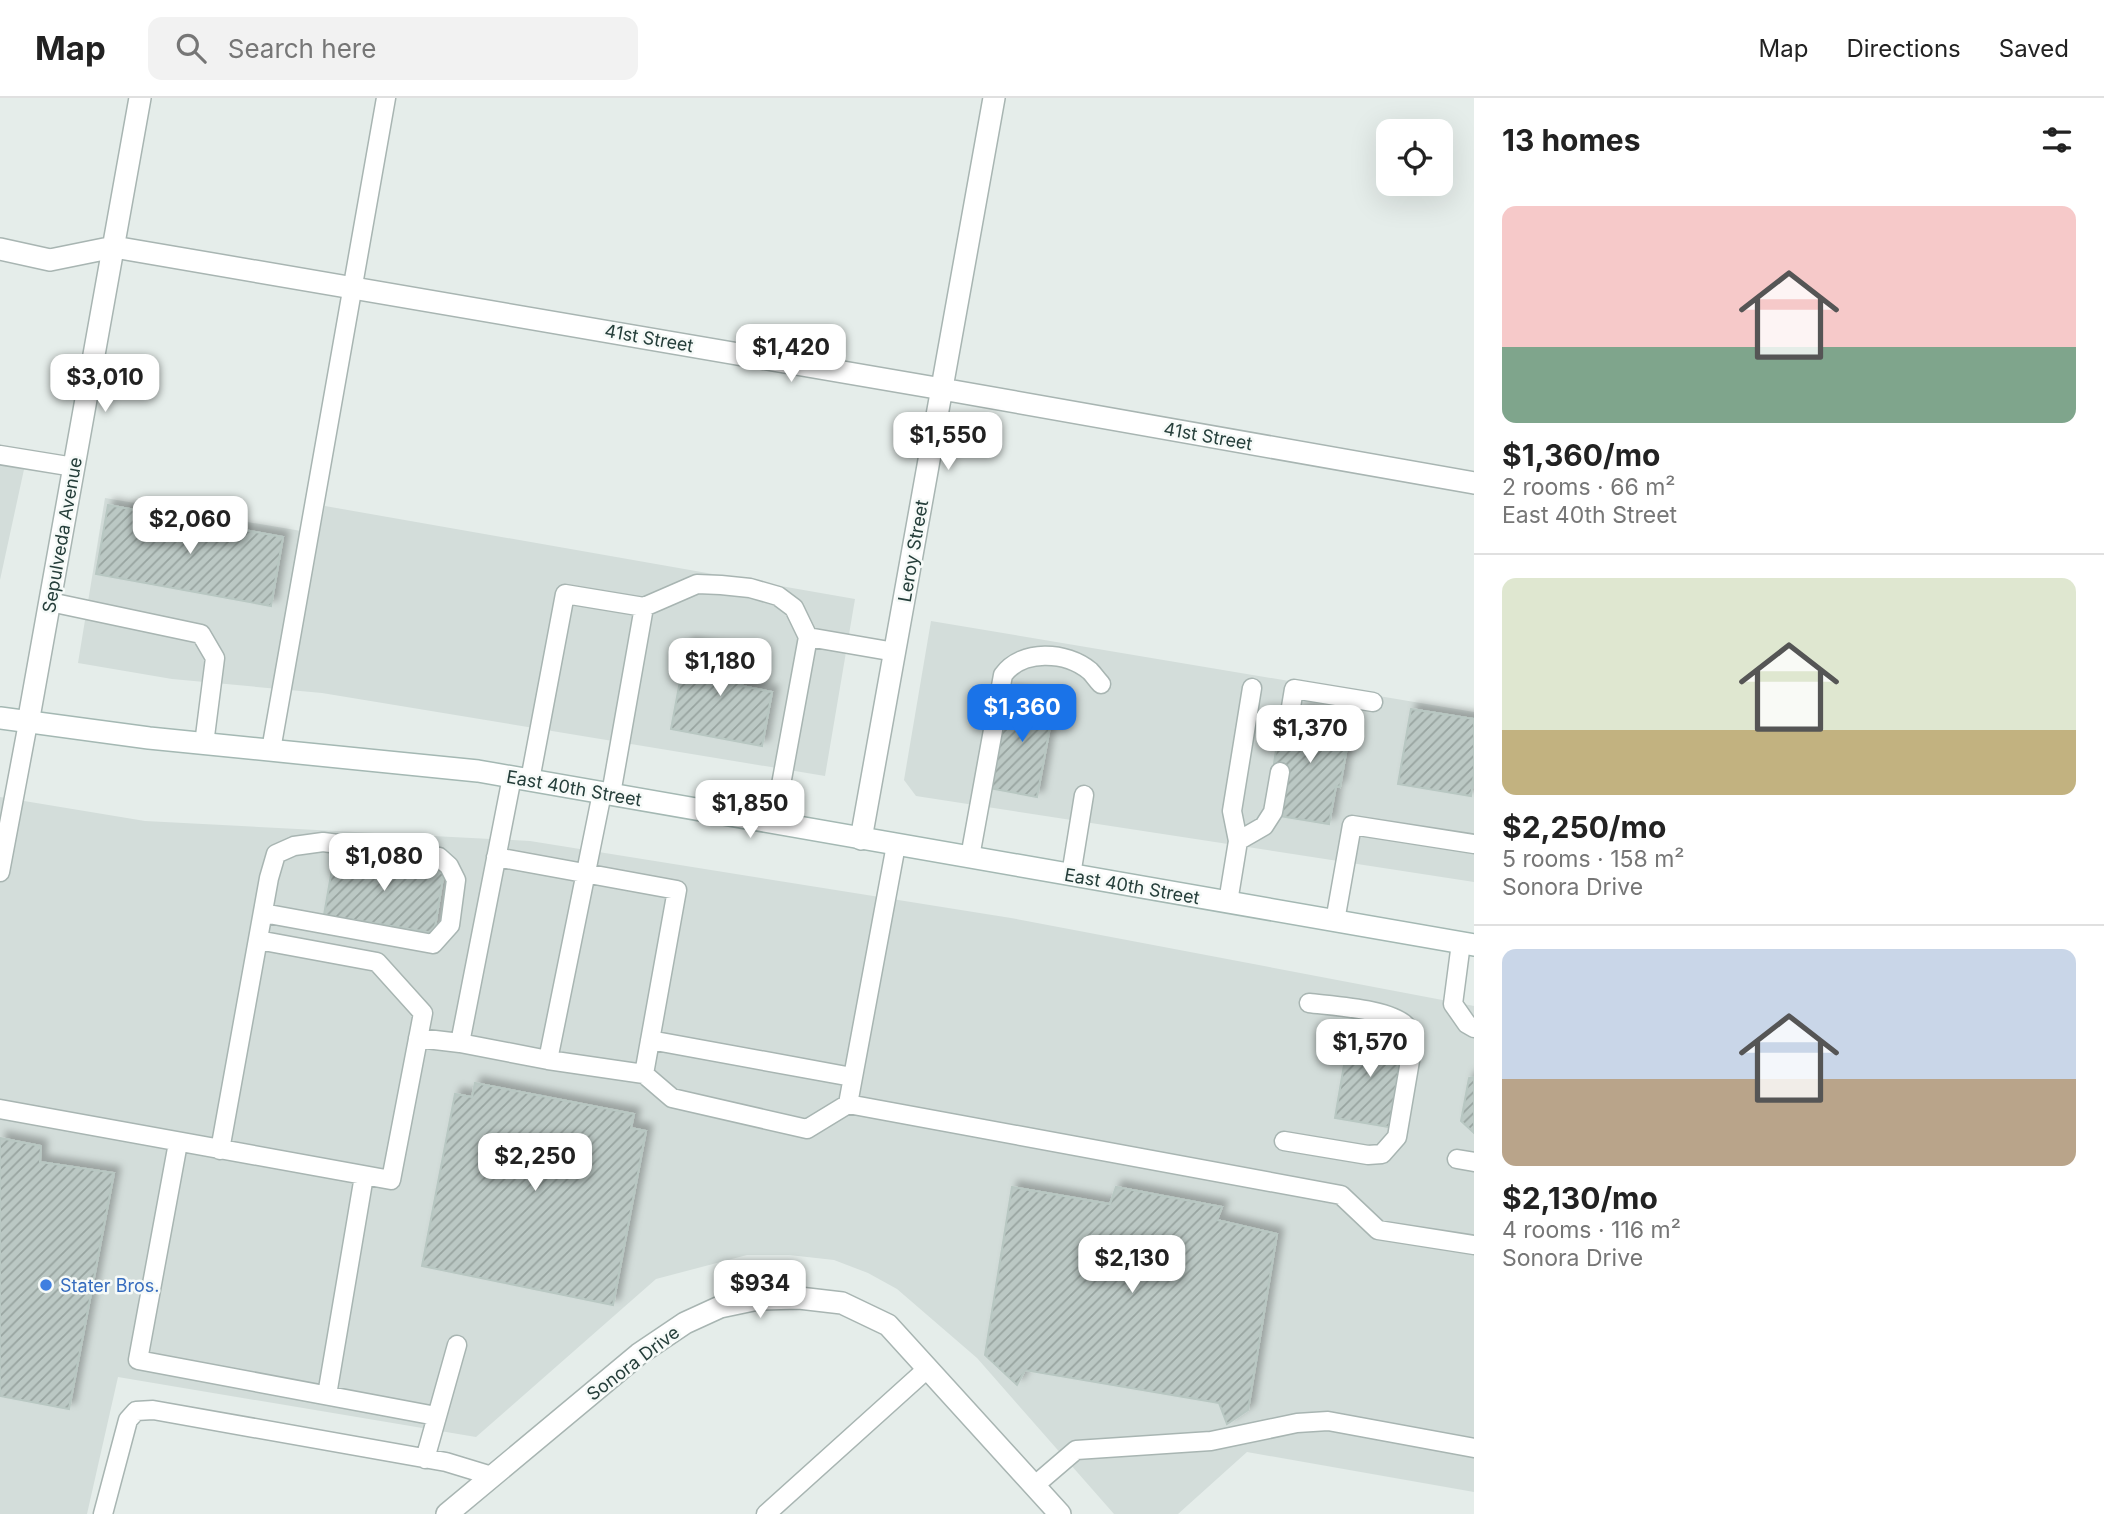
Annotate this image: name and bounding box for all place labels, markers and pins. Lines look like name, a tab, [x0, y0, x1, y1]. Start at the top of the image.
pin: $1,420	[734, 324, 848, 384]
pin: $3,010	[48, 354, 162, 414]
pin: $1,550	[891, 412, 1005, 472]
pin: $2,060	[133, 496, 247, 556]
pin: $1,180	[663, 638, 777, 698]
pin: $1,360	[965, 684, 1079, 744]
pin: $1,370	[1253, 706, 1367, 765]
pin: $1,850	[693, 780, 807, 840]
pin: $1,080	[327, 834, 441, 893]
pin: $1,570	[1313, 1020, 1427, 1079]
pin: $2,250	[478, 1134, 592, 1193]
pin: $2,130	[1075, 1236, 1189, 1295]
pin: $934	[719, 1260, 801, 1320]
place label: Stater Bros.	[60, 1275, 159, 1296]
marker: Stater Bros.	[38, 1277, 54, 1293]

